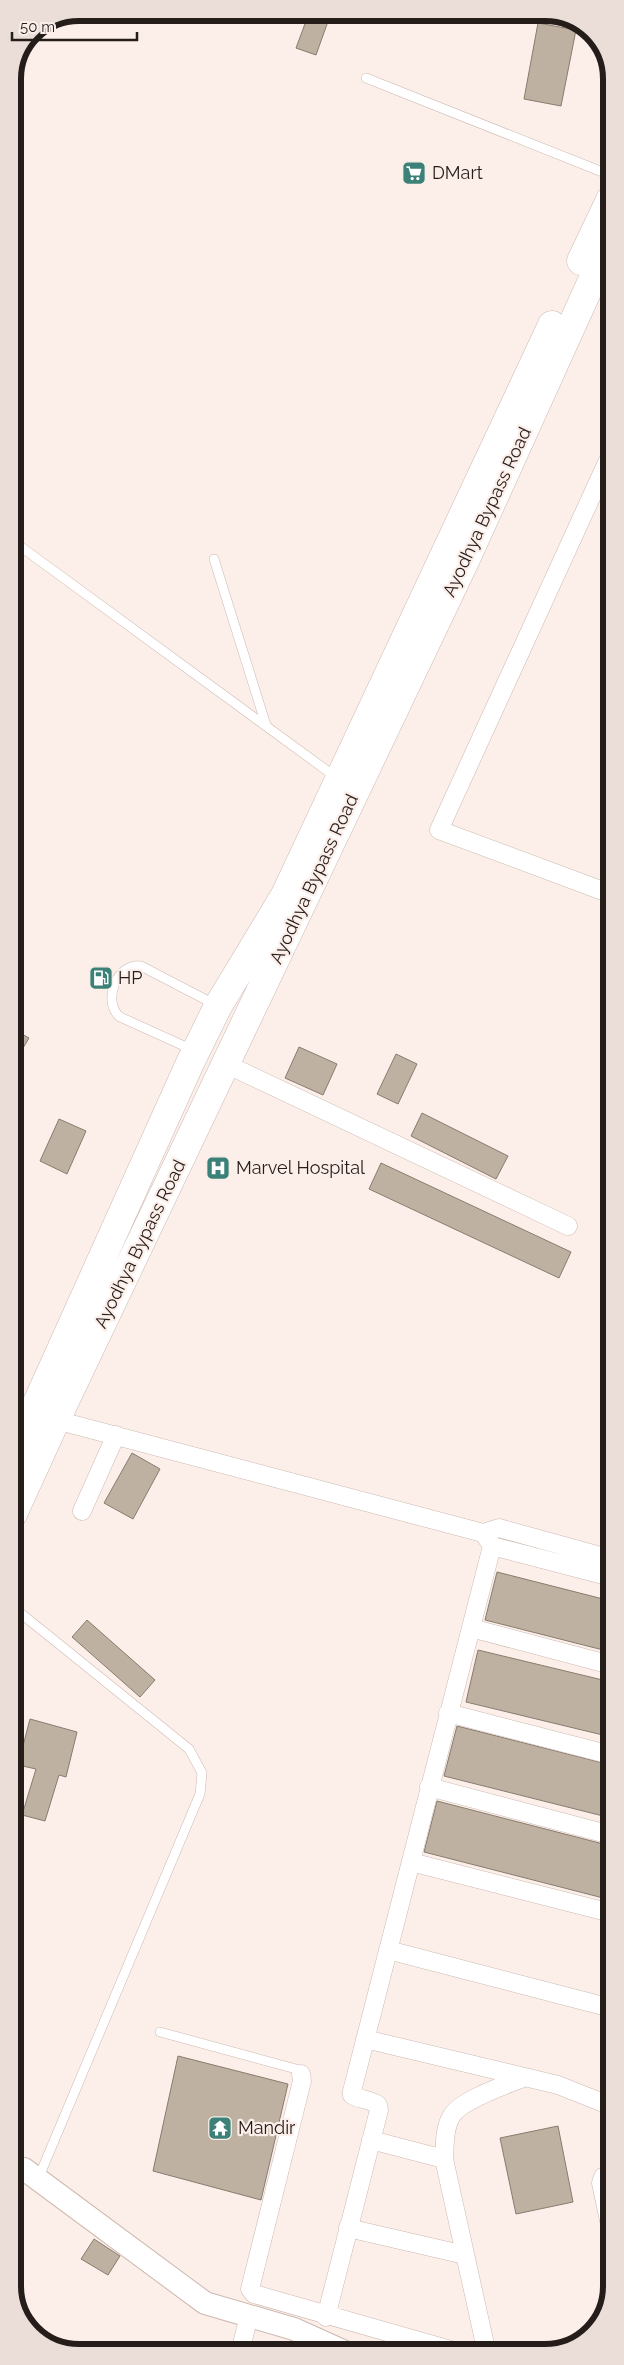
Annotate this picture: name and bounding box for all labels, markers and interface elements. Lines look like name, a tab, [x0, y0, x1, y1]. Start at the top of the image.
scale bar	[12, 10, 138, 42]
text: 50 m	[20, 18, 55, 36]
supermarket icon: DMart	[401, 160, 427, 186]
place label: DMart	[432, 162, 483, 183]
street label: Ayodhya Bypass Road	[438, 424, 535, 600]
street label: Ayodhya Bypass Road	[265, 791, 362, 967]
fuel station icon: HP	[88, 965, 114, 991]
place label: HP	[118, 967, 142, 988]
hospital icon: Marvel Hospital	[205, 1155, 231, 1181]
street label: Ayodhya Bypass Road	[90, 1156, 189, 1331]
place label: Marvel Hospital	[236, 1157, 365, 1178]
temple icon: Mandir	[207, 2115, 233, 2141]
place label: Mandir	[238, 2117, 296, 2138]

